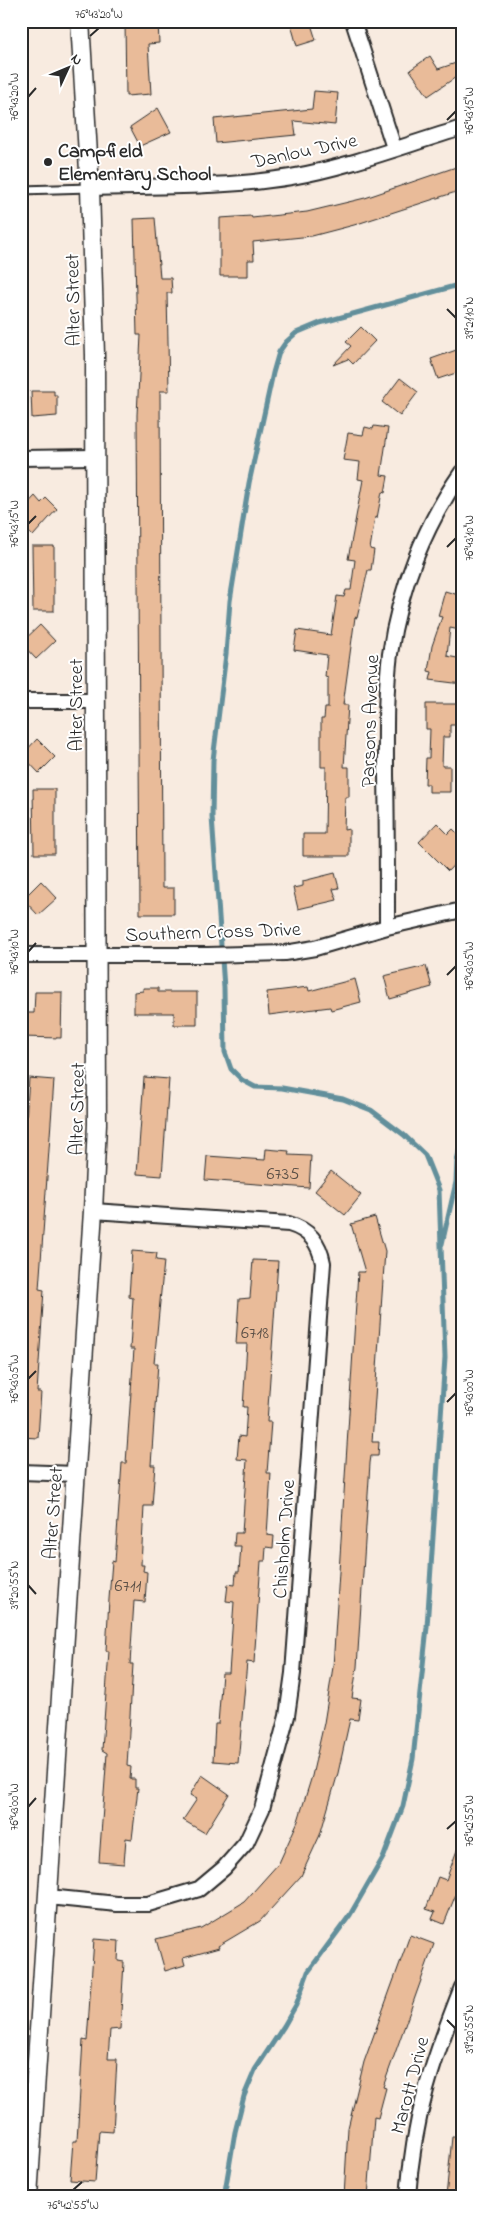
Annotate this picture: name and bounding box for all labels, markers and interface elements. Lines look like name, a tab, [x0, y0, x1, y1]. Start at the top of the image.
text: 76°43'20"W	[75, 6, 123, 24]
north arrow	[42, 42, 92, 92]
text: N	[65, 49, 87, 71]
text: 76°43'20"W	[6, 73, 24, 121]
text: 76°43'15"W	[461, 87, 479, 135]
street label: Danlou Drive	[248, 127, 360, 178]
place label: Campfield Elementary School	[58, 138, 211, 191]
marker: Campfield Elementary School	[42, 156, 54, 168]
street label: Alter Street	[59, 253, 90, 347]
text: 39°21'10"N	[461, 297, 479, 339]
text: 76°43'15"W	[6, 500, 24, 548]
text: 76°43'10"W	[461, 515, 479, 561]
street label: Parsons Avenue	[355, 654, 388, 788]
street label: Alter Street	[63, 658, 92, 751]
street label: Southern Cross Drive	[125, 916, 301, 951]
text: 76°43'10"W	[6, 929, 24, 975]
text: 76°43'05"W	[461, 942, 479, 990]
street label: Alter Street	[63, 1062, 94, 1156]
house number: 6735	[266, 1162, 300, 1188]
house number: 6718	[241, 1321, 269, 1347]
text: 76°43'05"W	[6, 1355, 24, 1403]
text: 76°43'00"W	[461, 1369, 479, 1417]
street label: Alter Street	[37, 1466, 72, 1561]
street label: Chisholm Drive	[267, 1479, 304, 1600]
text: 39°20'55"N	[6, 1561, 24, 1609]
house number: 6711	[115, 1574, 142, 1600]
text: 76°43'00"W	[6, 1783, 24, 1831]
text: 76°42'55"W	[461, 1795, 479, 1847]
text: 39°20'55"N	[461, 2005, 479, 2053]
street label: Marott Drive	[385, 2034, 438, 2138]
text: 76°42'55"W	[47, 2197, 99, 2215]

